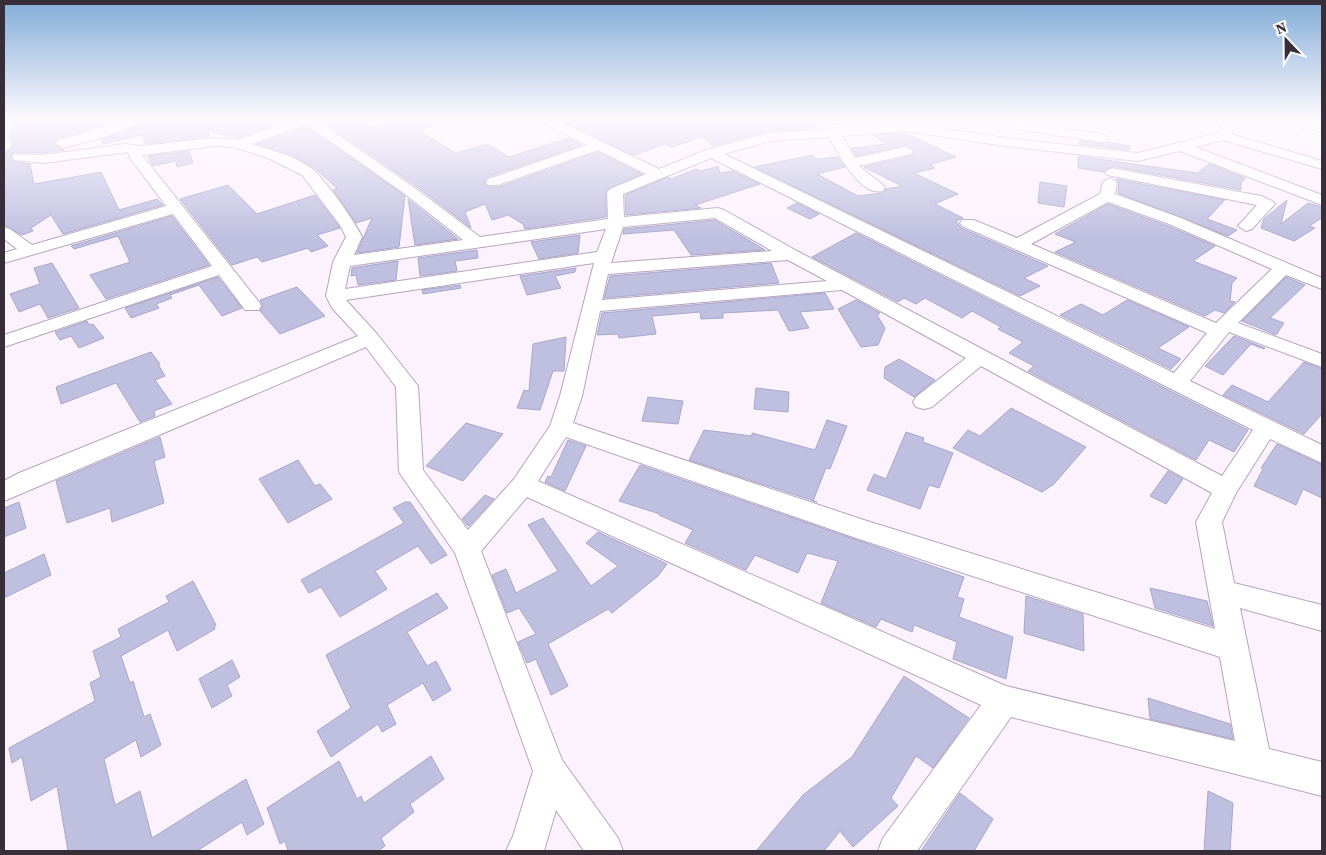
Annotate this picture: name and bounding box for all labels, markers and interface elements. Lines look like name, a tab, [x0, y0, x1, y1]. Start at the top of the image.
north arrow	[1261, 15, 1311, 65]
text: N	[1273, 17, 1290, 39]

